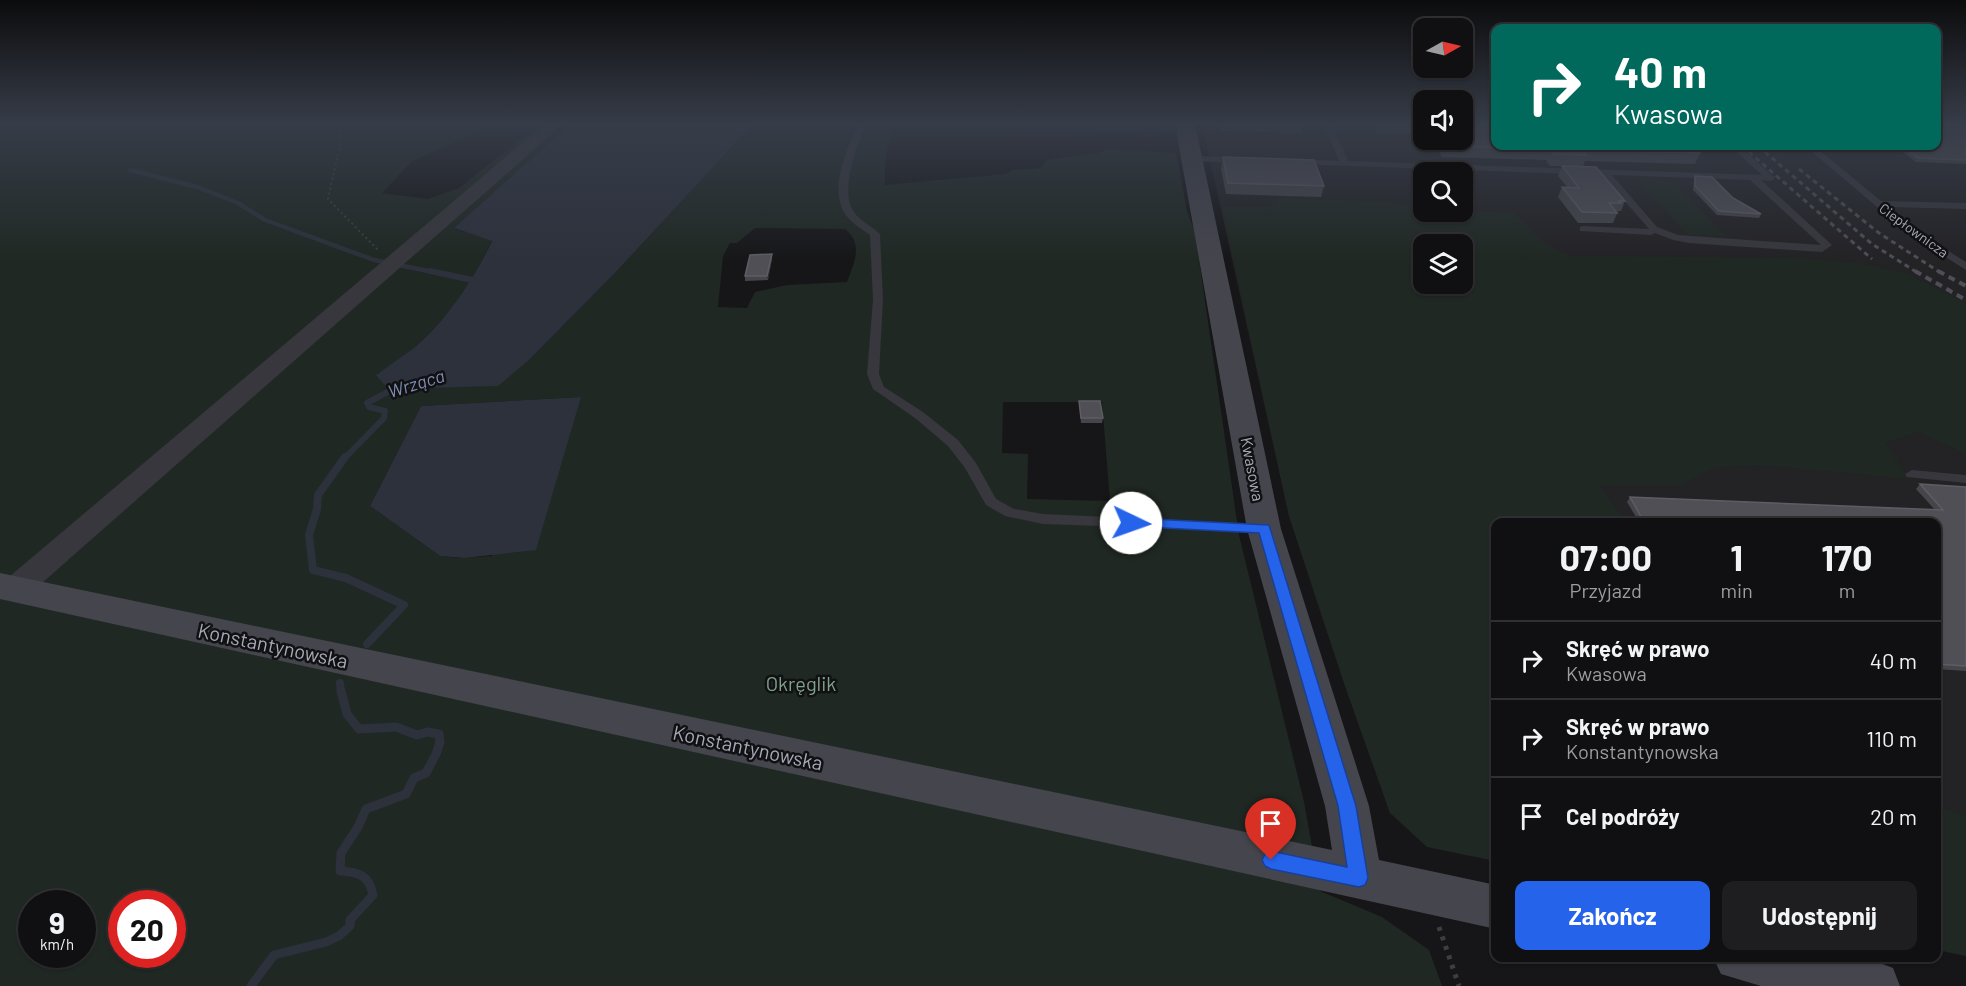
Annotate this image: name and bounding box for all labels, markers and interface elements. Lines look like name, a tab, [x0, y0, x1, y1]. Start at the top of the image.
north arrow	[1413, 18, 1473, 78]
map controls	[1413, 18, 1473, 294]
text: 40 m	[1614, 46, 1707, 96]
icon: right	[1515, 48, 1593, 126]
button: sound	[1413, 90, 1473, 150]
text: Kwasowa	[1614, 97, 1723, 129]
button: search	[1413, 162, 1473, 222]
street label: Ciepłownicza	[1876, 199, 1952, 261]
button: layers	[1413, 234, 1473, 294]
water label: Wrząca	[385, 364, 447, 402]
street label: Kwasowa	[1238, 435, 1268, 503]
position arrow	[1099, 491, 1163, 555]
text: 07:00	[1559, 535, 1652, 578]
text: 1	[1730, 535, 1743, 578]
text: 170	[1821, 535, 1872, 578]
text: Przyjazd	[1570, 578, 1642, 602]
text: min	[1720, 578, 1753, 602]
text: m	[1839, 578, 1855, 602]
street label: Konstantynowska	[196, 617, 350, 673]
text: Skręć w prawo	[1566, 635, 1710, 661]
icon: right	[1515, 644, 1548, 677]
text: 40 m	[1870, 647, 1917, 673]
text: Kwasowa	[1566, 661, 1647, 685]
park label: Okręglik	[766, 671, 836, 695]
text: Skręć w prawo	[1566, 713, 1710, 739]
street label: Konstantynowska	[671, 719, 825, 775]
icon: right	[1515, 722, 1548, 755]
text: 110 m	[1867, 725, 1917, 751]
text: Konstantynowska	[1566, 739, 1719, 763]
pin	[1245, 798, 1296, 860]
icon: arrive	[1515, 800, 1548, 833]
text: Cel podróży	[1566, 803, 1680, 829]
text: 20 m	[1870, 803, 1917, 829]
icon: arrive	[1254, 807, 1287, 840]
button: Zakończ	[1515, 881, 1710, 950]
button: Udostępnij	[1722, 881, 1917, 950]
speed limit sign: 20	[108, 890, 186, 968]
text: 9	[49, 904, 65, 940]
text: km/h	[40, 935, 74, 953]

